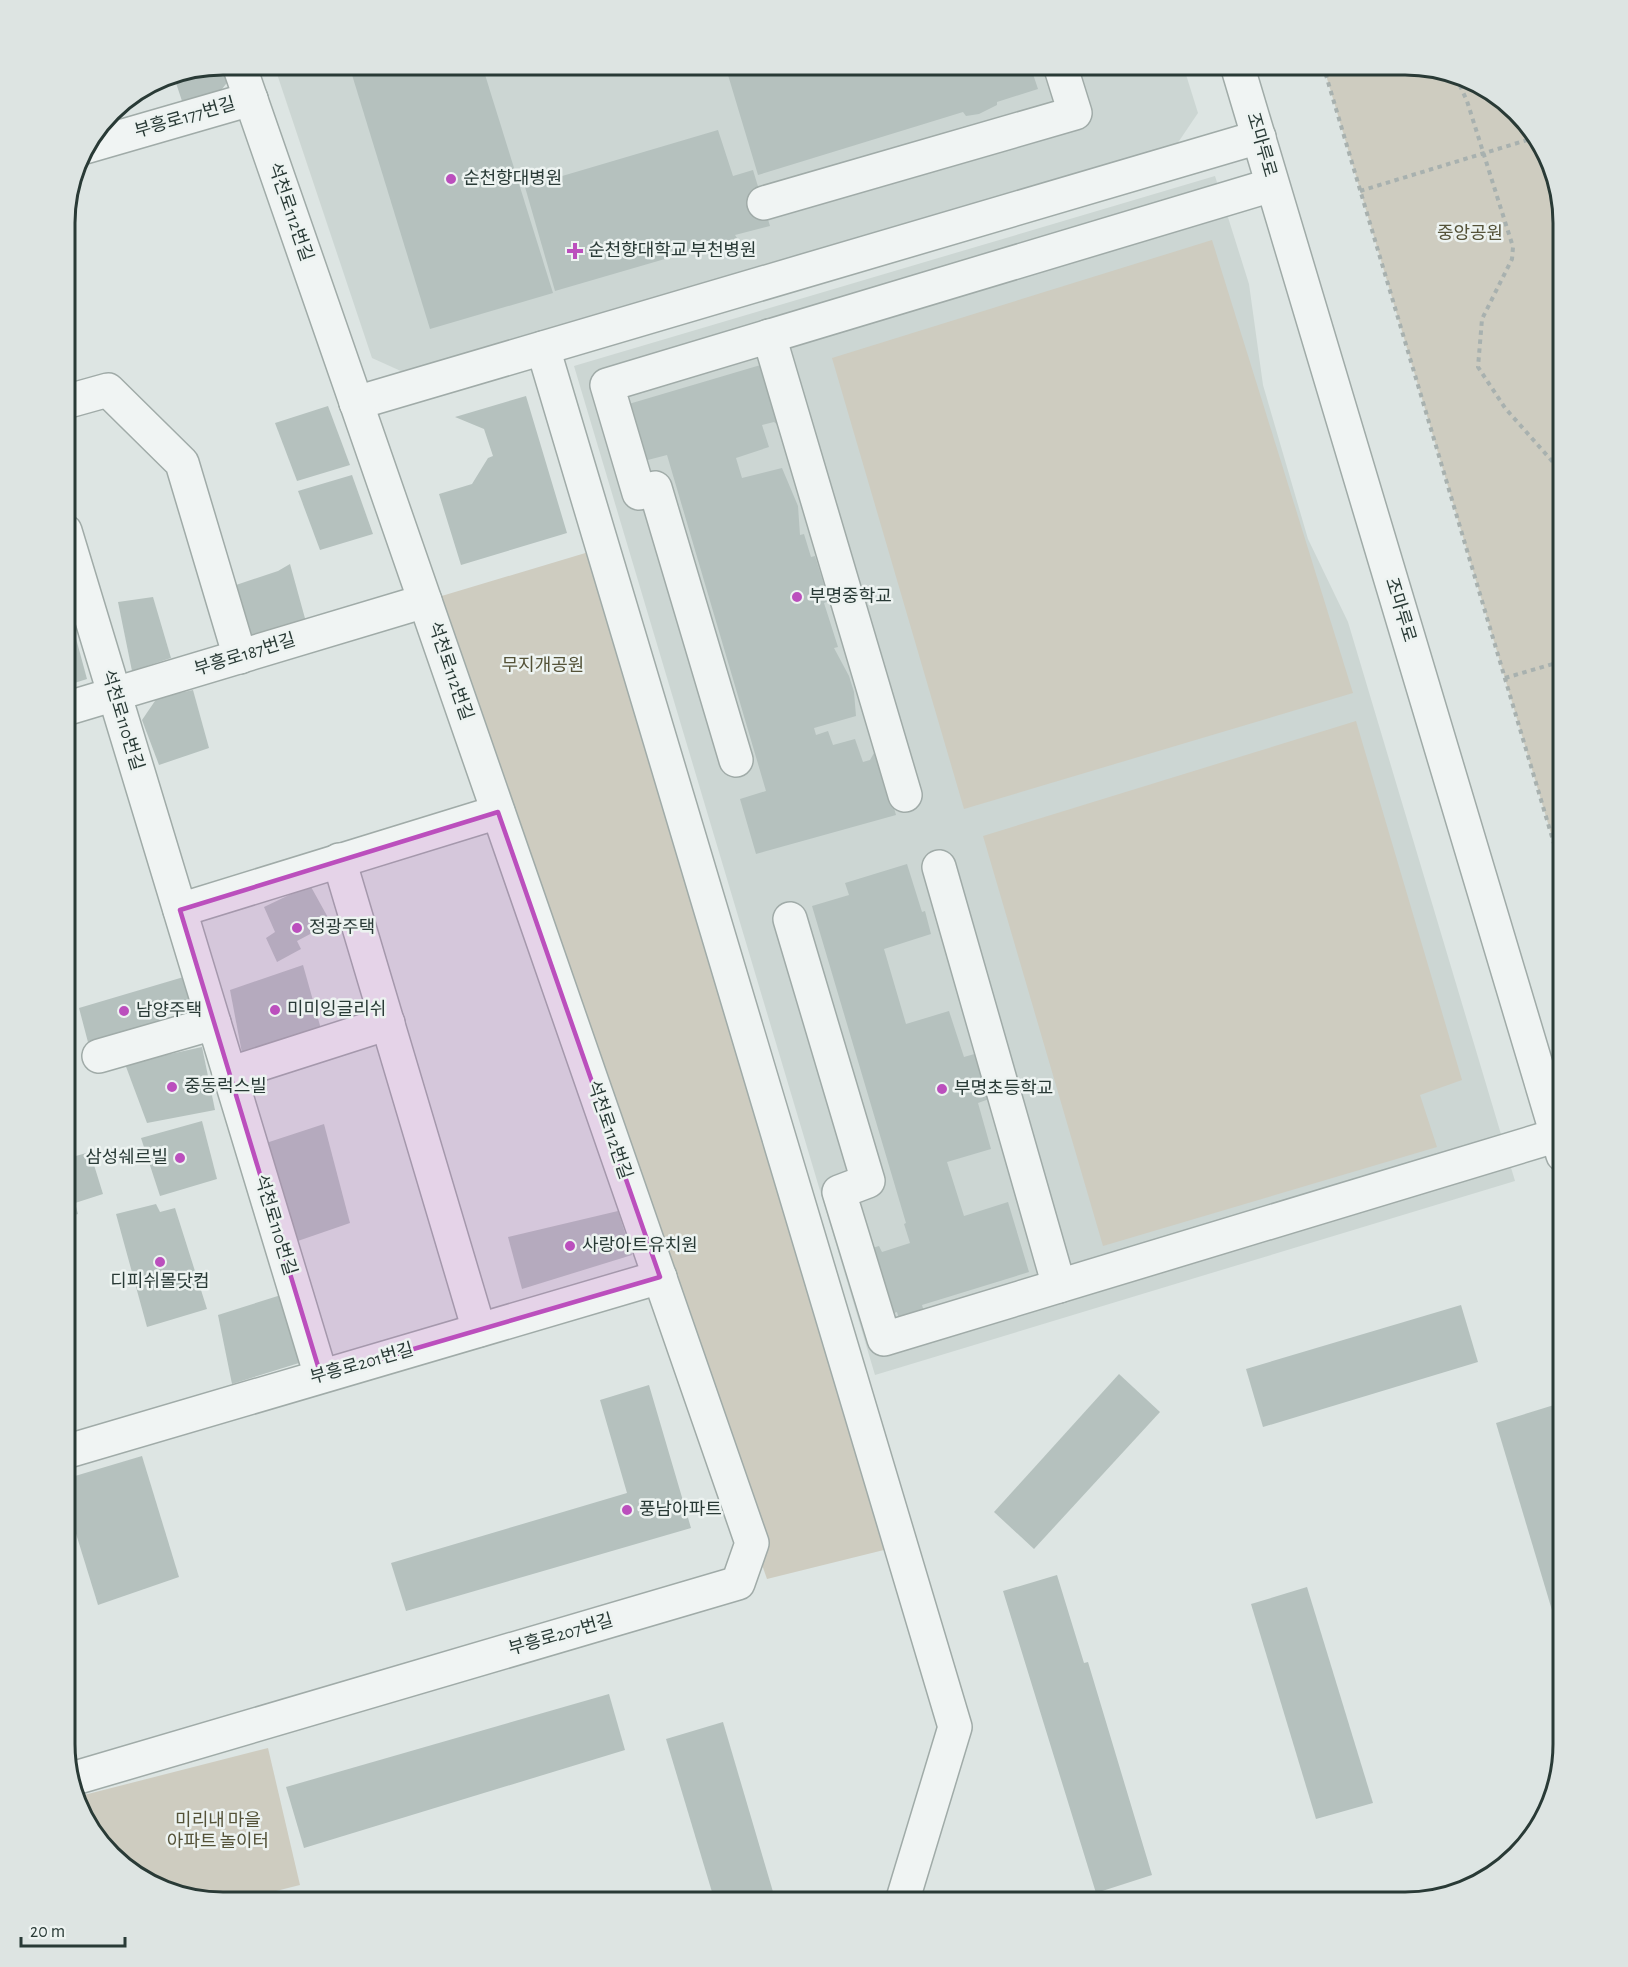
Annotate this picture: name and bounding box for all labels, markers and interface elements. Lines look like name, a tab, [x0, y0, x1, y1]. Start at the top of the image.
street label: 부흥로177번길	[132, 93, 237, 141]
street label: 조마루로	[1243, 110, 1280, 179]
street label: 석천로112번길	[265, 160, 316, 264]
place label: 순천향대병원	[463, 169, 562, 188]
marker: 순천향대병원	[444, 172, 458, 186]
park label: 중앙공원	[1437, 223, 1503, 243]
place label: 순천향대학교 부천병원	[588, 241, 757, 260]
marker: 순천향대학교 부천병원	[566, 242, 584, 260]
street label: 조마루로	[1382, 575, 1419, 644]
place label: 부명중학교	[809, 587, 892, 606]
marker: 부명중학교	[790, 590, 804, 604]
street label: 석천로112번길	[425, 619, 476, 723]
street label: 부흥로187번길	[192, 629, 298, 679]
park label: 무지개공원	[502, 655, 584, 675]
street label: 석천로110번길	[98, 667, 147, 773]
place label: 정광주택	[309, 917, 375, 937]
marker: 정광주택	[290, 921, 304, 935]
place label: 미미잉글리쉬	[287, 999, 386, 1019]
place label: 남양주택	[136, 1001, 202, 1020]
marker: 미미잉글리쉬	[268, 1003, 282, 1017]
marker: 남양주택	[117, 1004, 131, 1018]
place label: 중동럭스빌	[184, 1077, 267, 1096]
street label: 석천로112번길	[584, 1078, 635, 1182]
place label: 부명초등학교	[954, 1079, 1053, 1098]
marker: 중동럭스빌	[165, 1080, 179, 1094]
marker: 부명초등학교	[935, 1082, 949, 1096]
place label: 삼성쉐르빌	[85, 1147, 168, 1167]
marker: 삼성쉐르빌	[173, 1151, 187, 1165]
street label: 석천로110번길	[251, 1172, 300, 1278]
place label: 사랑아트유치원	[582, 1235, 698, 1255]
marker: 사랑아트유치원	[563, 1239, 577, 1253]
marker: 디피쉬몰닷컴	[153, 1255, 167, 1269]
place label: 디피쉬몰닷컴	[110, 1271, 210, 1291]
street label: 부흥로201번길	[308, 1339, 416, 1387]
place label: 풍남아파트	[639, 1500, 722, 1519]
marker: 풍남아파트	[620, 1503, 634, 1517]
street label: 부흥로207번길	[506, 1610, 615, 1659]
park label: 미리내 마을 아파트 놀이터	[167, 1810, 269, 1851]
scale bar	[21, 1910, 124, 1948]
text: 20 m	[30, 1923, 65, 1941]

